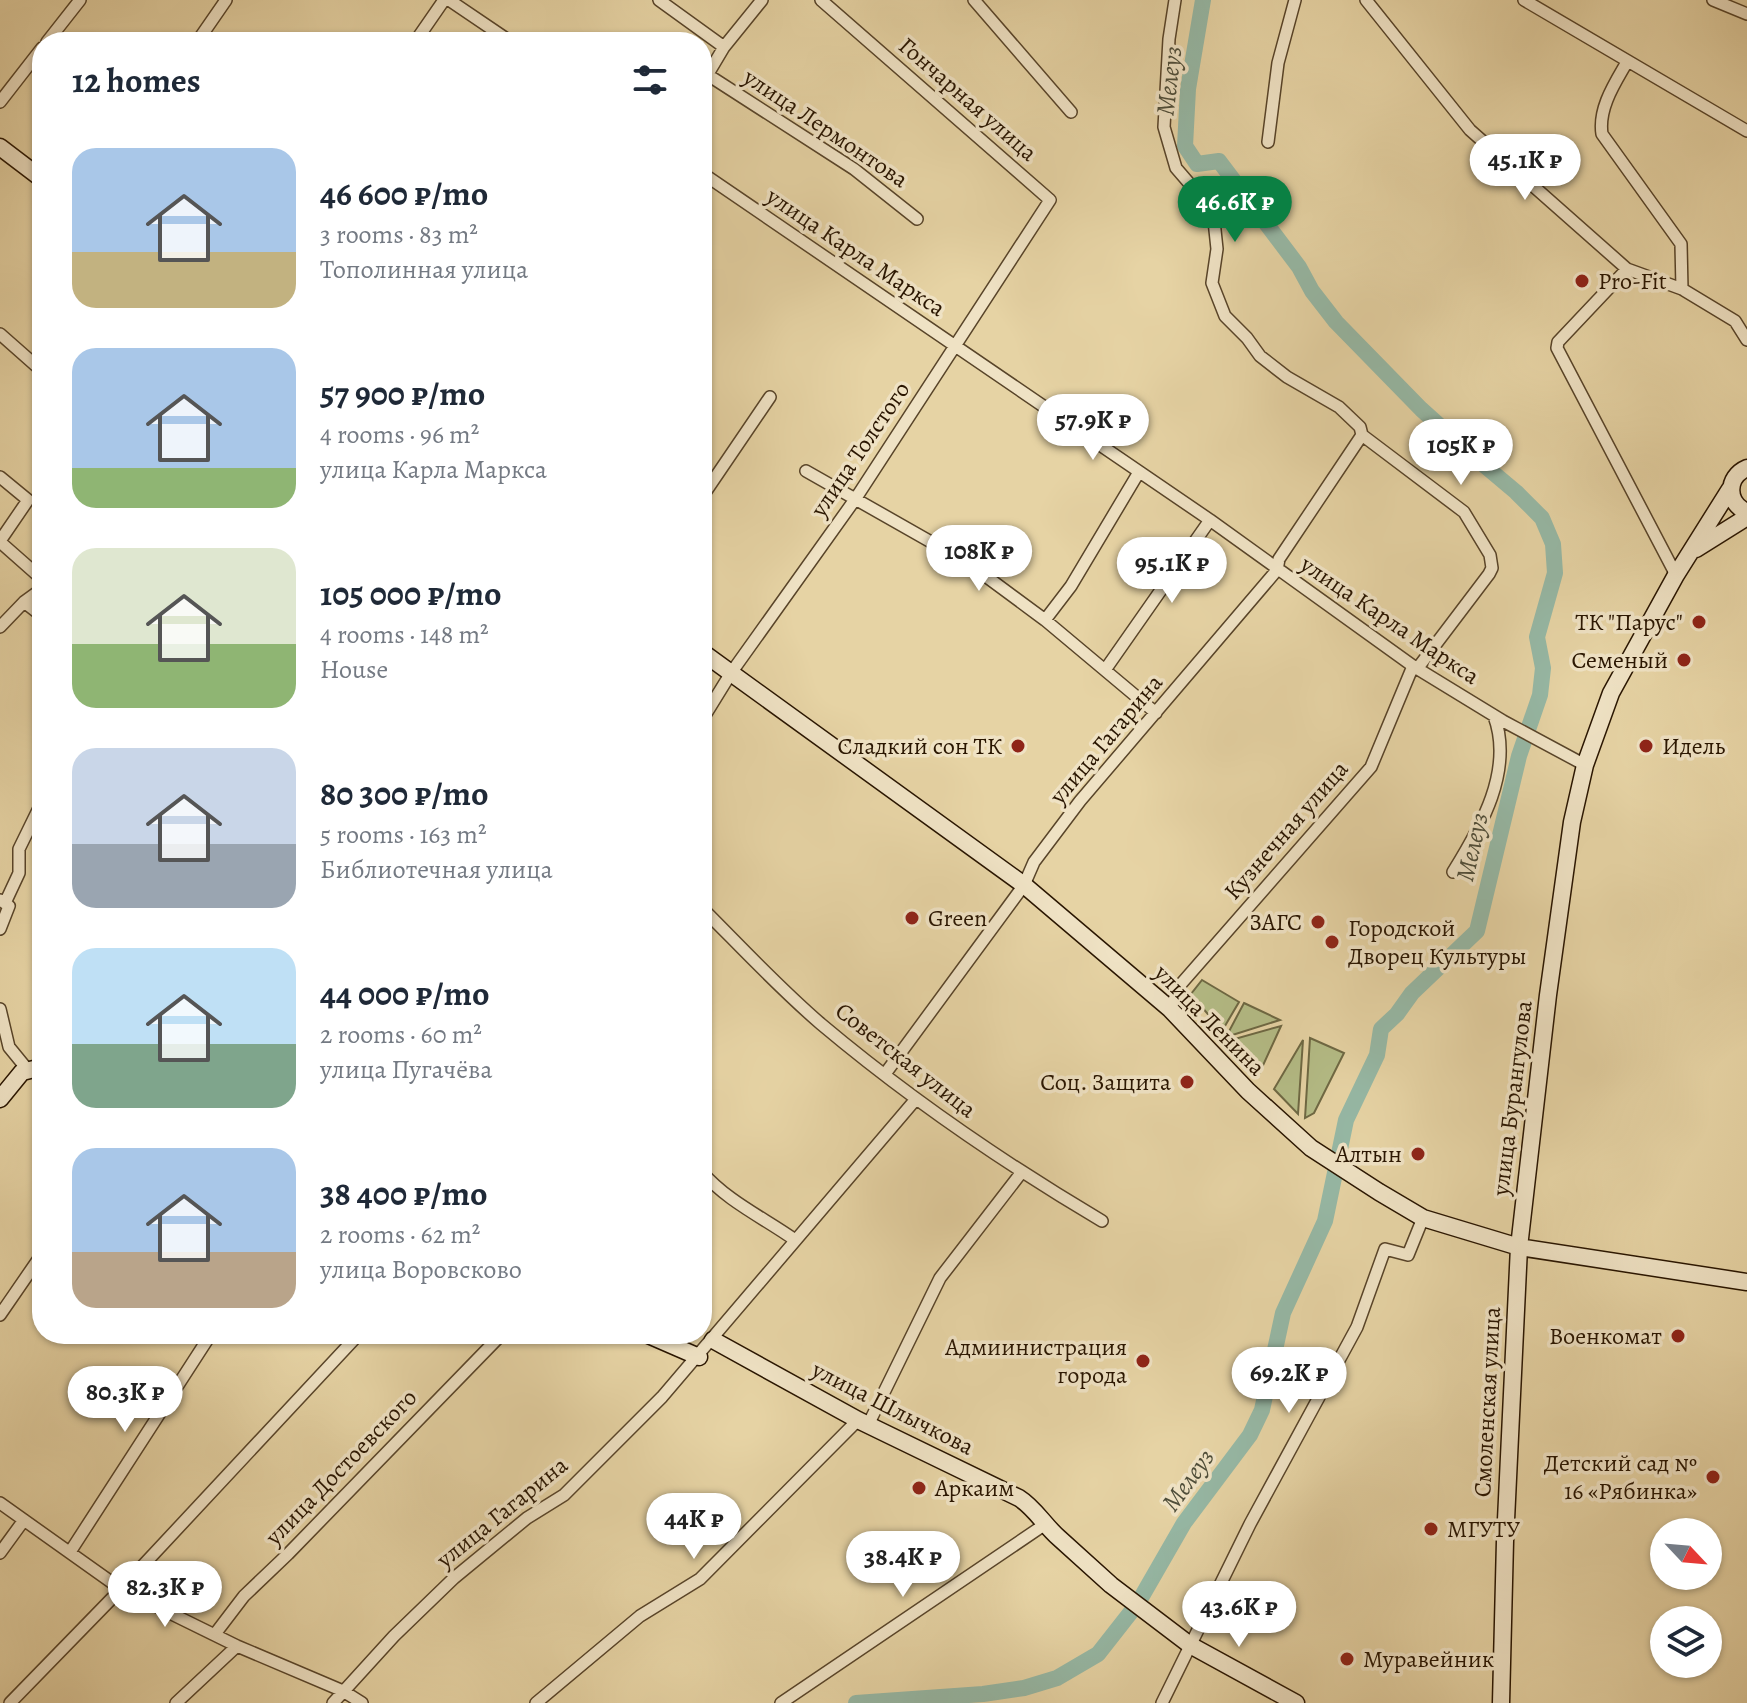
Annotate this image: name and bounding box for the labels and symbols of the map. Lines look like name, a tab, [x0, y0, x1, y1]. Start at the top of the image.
street label: Гончарная улица	[892, 30, 1044, 168]
water label: Мелеуз	[1147, 44, 1191, 118]
street label: улица Лермонтова	[737, 60, 915, 195]
pin: 45.1K ₽	[1451, 134, 1599, 202]
pin: 46.6K ₽	[1161, 176, 1309, 244]
street label: улица Карла Маркса	[759, 180, 952, 324]
place label: Pro-Fit	[1598, 265, 1667, 297]
marker: Pro-Fit	[1573, 272, 1591, 290]
street label: улица Толстого	[802, 375, 917, 524]
pin: 57.9K ₽	[1019, 394, 1167, 462]
pin: 105K ₽	[1396, 419, 1526, 487]
pin: 108K ₽	[914, 525, 1044, 593]
pin: 95.1K ₽	[1098, 537, 1246, 605]
street label: улица Карла Маркса	[1293, 548, 1486, 692]
place label: ТК "Парус"	[1575, 606, 1683, 638]
marker: ТК "Парус"	[1690, 613, 1708, 631]
place label: Семеный	[1571, 644, 1668, 676]
marker: Семеный	[1675, 651, 1693, 669]
street label: улица Гагарина	[1042, 667, 1170, 811]
place label: Сладкий сон ТК	[838, 730, 1003, 762]
place label: Идель	[1662, 730, 1726, 762]
marker: Сладкий сон ТК	[1009, 737, 1027, 755]
marker: Идель	[1637, 737, 1655, 755]
street label: Кузнечная улица	[1217, 754, 1355, 906]
water label: Мелеуз	[1447, 809, 1497, 885]
place label: Green	[928, 902, 987, 934]
place label: ЗАГС	[1249, 906, 1302, 938]
marker: Green	[903, 909, 921, 927]
place label: Городской Дворец Культуры	[1348, 912, 1527, 972]
marker: ЗАГС	[1309, 913, 1327, 931]
marker: Городской Дворец Культуры	[1323, 933, 1341, 951]
street label: улица Ленина	[1147, 957, 1273, 1083]
street label: Советская улица	[829, 995, 983, 1125]
street label: улица Бурангулова	[1484, 999, 1540, 1198]
place label: Соц. Защита	[1040, 1066, 1171, 1098]
marker: Соц. Защита	[1178, 1073, 1196, 1091]
place label: Алтын	[1334, 1138, 1402, 1170]
marker: Алтын	[1409, 1145, 1427, 1163]
street label: Смоленская улица	[1466, 1306, 1508, 1498]
place label: Военкомат	[1549, 1320, 1662, 1352]
marker: Военкомат	[1669, 1327, 1687, 1345]
place label: Адмиинистрация города	[944, 1331, 1127, 1391]
pin: 69.2K ₽	[1215, 1347, 1363, 1415]
marker: Адмиинистрация города	[1134, 1352, 1152, 1370]
street label: улица Шлычкова	[806, 1353, 979, 1463]
pin: 80.3K ₽	[51, 1366, 199, 1434]
street label: улица Достоевского	[257, 1382, 424, 1553]
water label: Мелеуз	[1153, 1442, 1223, 1518]
place label: Детский сад № 16 «Рябинка»	[1544, 1447, 1697, 1507]
street label: улица Гагарина	[429, 1449, 574, 1575]
marker: Детский сад № 16 «Рябинка»	[1704, 1468, 1722, 1486]
place label: Аркаим	[934, 1472, 1014, 1504]
marker: Аркаим	[910, 1479, 928, 1497]
pin: 44K ₽	[638, 1493, 750, 1561]
place label: МГУТУ	[1447, 1513, 1520, 1545]
north arrow	[1650, 1518, 1722, 1590]
marker: МГУТУ	[1422, 1520, 1440, 1538]
pin: 38.4K ₽	[829, 1531, 977, 1599]
pin: 82.3K ₽	[91, 1561, 239, 1629]
pin: 43.6K ₽	[1165, 1581, 1313, 1649]
place label: Муравейник	[1363, 1643, 1494, 1675]
marker: Муравейник	[1338, 1650, 1356, 1668]

